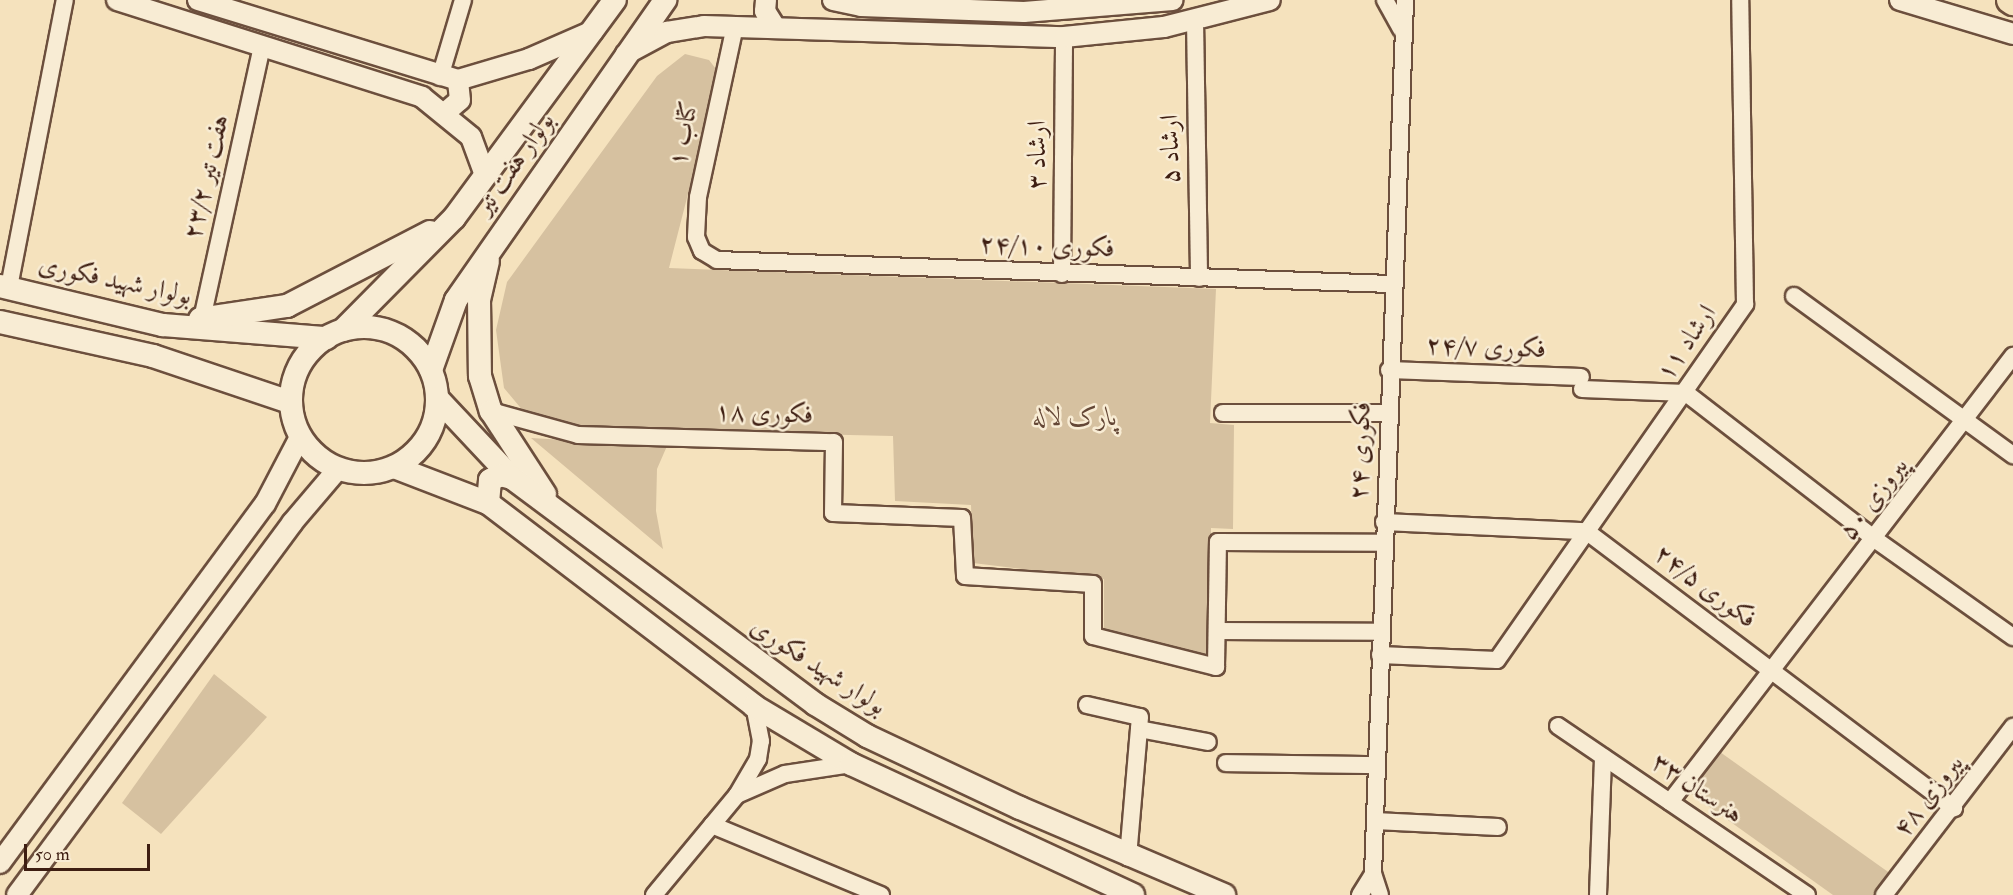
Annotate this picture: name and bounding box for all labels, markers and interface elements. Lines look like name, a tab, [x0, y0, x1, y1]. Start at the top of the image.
street label: کتاب ۱	[662, 99, 706, 169]
street label: بولوار هفت تیر	[468, 107, 562, 221]
street label: هفت تیر ۲۳/۲	[178, 112, 236, 242]
street label: ارشاد ۵	[1155, 114, 1187, 184]
street label: ارشاد ۳	[1022, 120, 1054, 190]
street label: فکوری ۲۴/۱۰	[979, 229, 1115, 265]
street label: بولوار شهید فکوری	[35, 250, 195, 312]
street label: ارشاد ۱۱	[1650, 299, 1724, 387]
street label: فکوری ۲۴/۷	[1425, 330, 1547, 366]
street label: فکوری ١٨	[714, 397, 814, 431]
street label: فکوری ۲۴	[1344, 401, 1378, 501]
park label: پارک لاله	[1032, 402, 1118, 434]
street label: پیروزی ۵۰	[1833, 451, 1915, 547]
street label: فکوری ۲۴/۵	[1648, 538, 1762, 636]
street label: بولوار شهید فکوری	[744, 611, 892, 723]
street label: هنرستان ۳۳	[1645, 747, 1749, 831]
street label: پیروزی ۴۸	[1887, 749, 1971, 843]
scale bar	[27, 832, 153, 870]
text: 50 m	[35, 843, 70, 866]

